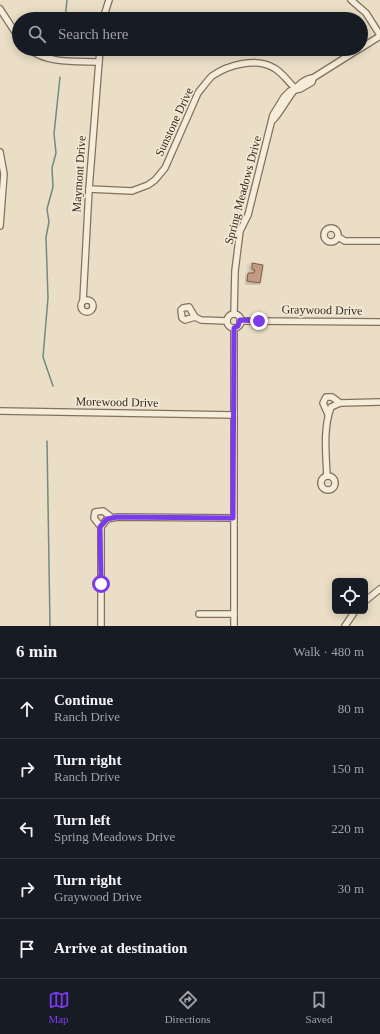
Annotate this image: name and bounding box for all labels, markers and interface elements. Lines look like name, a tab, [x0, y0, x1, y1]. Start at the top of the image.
search box	[12, 12, 368, 56]
icon: search	[26, 23, 48, 45]
text: Search here	[58, 26, 128, 42]
street label: Sunstone Drive	[152, 85, 196, 159]
street label: Spring Meadows Drive	[222, 134, 264, 246]
street label: Maymont Drive	[69, 135, 89, 213]
street label: Graywood Drive	[281, 302, 363, 318]
route end	[250, 312, 268, 330]
street label: Morewood Drive	[75, 394, 159, 410]
route start	[92, 575, 110, 593]
map controls	[332, 578, 368, 614]
button: locate	[332, 578, 368, 614]
text: 6 min	[16, 642, 57, 661]
text: Walk · 480 m	[293, 644, 364, 659]
text: Continue	[54, 692, 113, 708]
icon: ahead	[16, 698, 38, 720]
text: 80 m	[338, 701, 364, 716]
text: Ranch Drive	[54, 709, 120, 724]
text: Turn right	[54, 752, 121, 768]
icon: right	[16, 758, 38, 780]
text: 150 m	[331, 761, 364, 776]
text: Ranch Drive	[54, 769, 120, 784]
text: Turn left	[54, 812, 111, 828]
icon: left	[16, 818, 38, 840]
text: 220 m	[331, 821, 364, 836]
text: Spring Meadows Drive	[54, 829, 175, 844]
text: Turn right	[54, 872, 121, 888]
icon: right	[16, 878, 38, 900]
text: 30 m	[338, 881, 364, 896]
text: Graywood Drive	[54, 889, 142, 904]
icon: arrive	[16, 938, 38, 960]
text: Arrive at destination	[54, 940, 187, 956]
tab: Map	[48, 989, 70, 1025]
tab: Directions	[165, 989, 210, 1025]
tab: Saved	[306, 989, 332, 1025]

